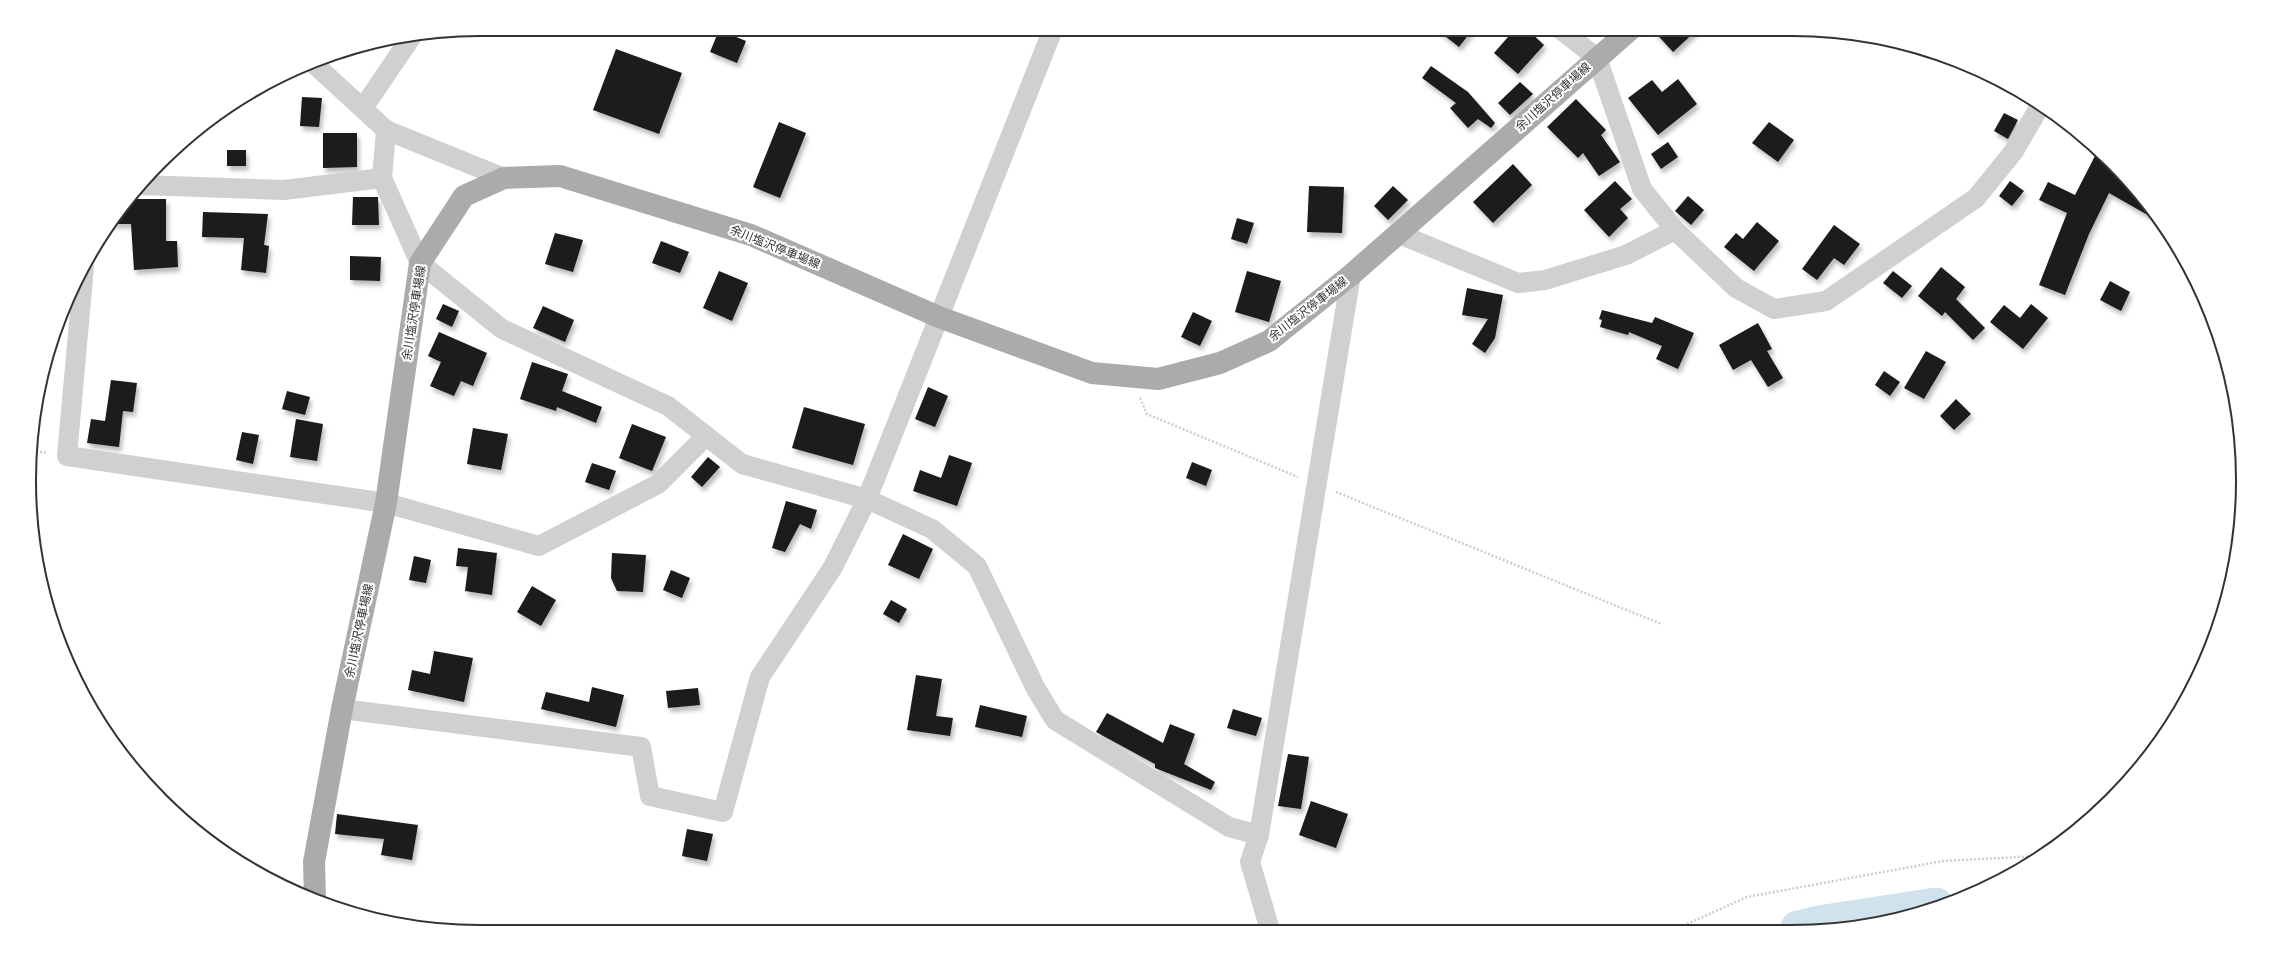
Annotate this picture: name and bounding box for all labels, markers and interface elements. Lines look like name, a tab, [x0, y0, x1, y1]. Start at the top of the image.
street label: 余川塩沢停車場線	[1512, 59, 1593, 134]
street label: 余川塩沢停車場線	[728, 222, 823, 271]
street label: 余川塩沢停車場線	[399, 264, 427, 361]
street label: 余川塩沢停車場線	[1265, 273, 1350, 343]
street label: 余川塩沢停車場線	[341, 582, 375, 679]

